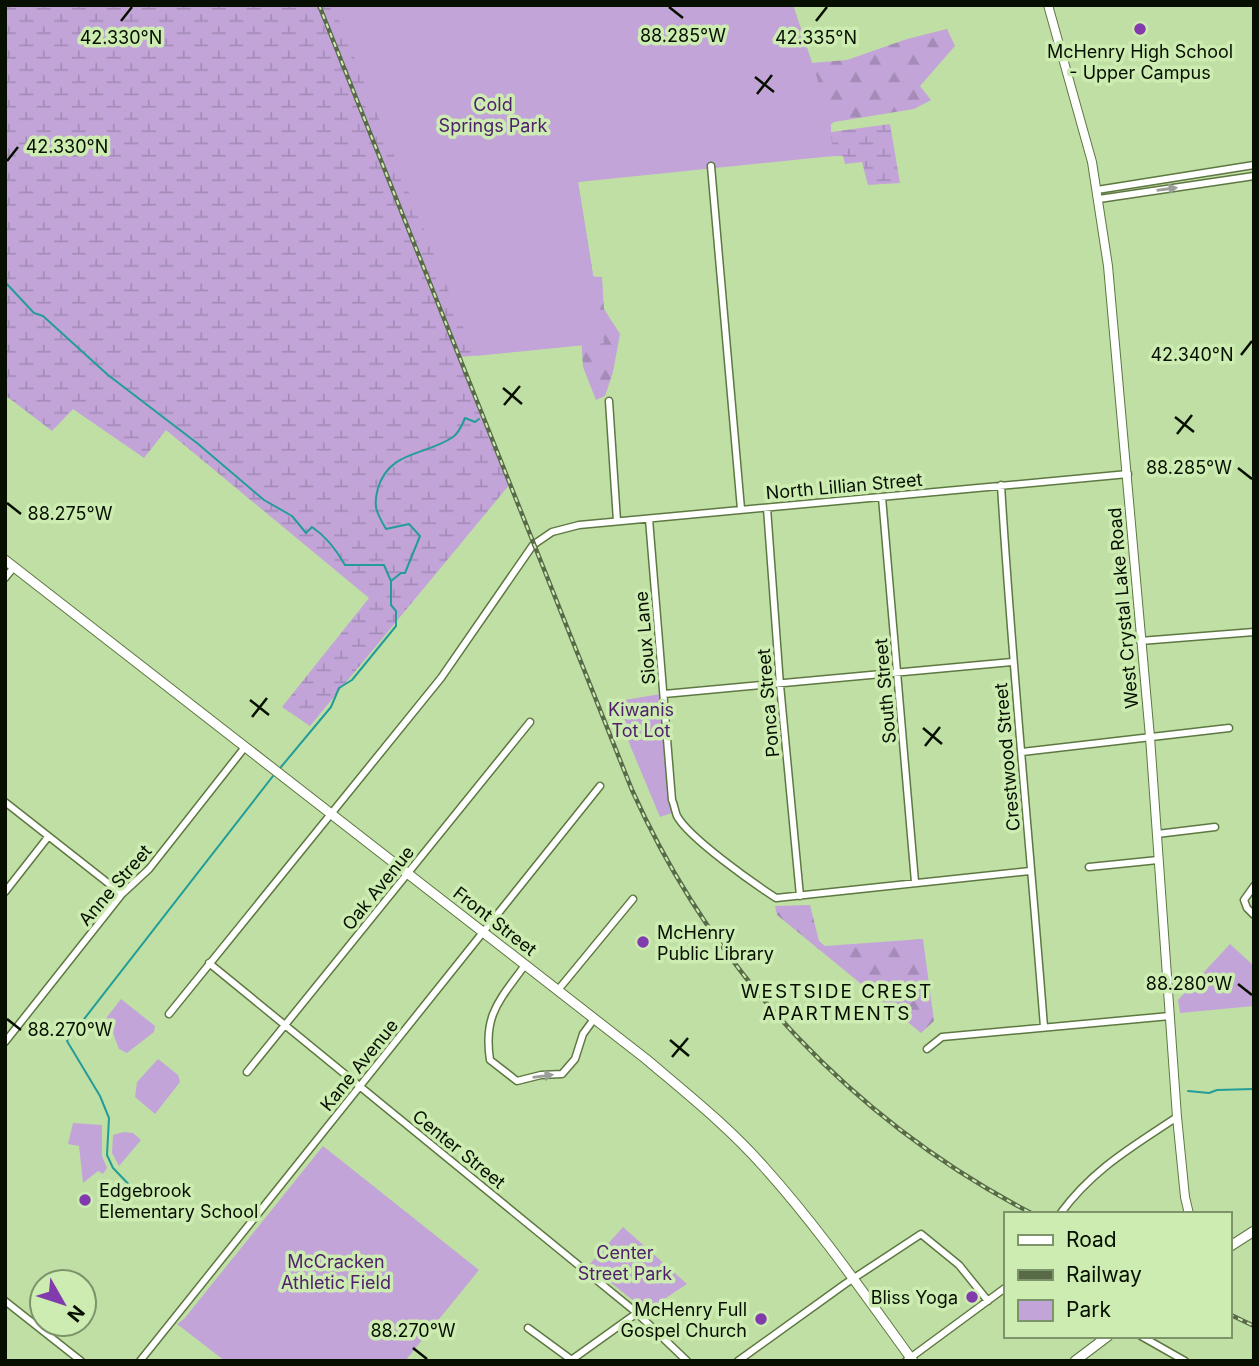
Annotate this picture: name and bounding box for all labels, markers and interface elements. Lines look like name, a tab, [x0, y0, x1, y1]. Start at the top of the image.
marker: McHenry High School - Upper Campus	[1132, 21, 1148, 37]
text: 88.285°W	[640, 25, 726, 46]
text: 42.330°N	[80, 27, 162, 48]
text: 42.335°N	[775, 27, 857, 48]
place label: McHenry High School - Upper Campus	[1047, 41, 1233, 83]
park label: Cold Springs Park	[439, 94, 548, 136]
text: 42.330°N	[26, 136, 108, 157]
one-way arrow	[1156, 183, 1178, 194]
text: 42.340°N	[1150, 344, 1234, 365]
text: 88.285°W	[1146, 457, 1232, 478]
street label: North Lillian Street	[765, 469, 923, 503]
text: 88.275°W	[28, 503, 113, 524]
street label: West Crystal Lake Road	[1104, 507, 1142, 709]
street label: Sioux Lane	[630, 590, 660, 686]
street label: South Street	[870, 637, 900, 744]
street label: Ponca Street	[753, 648, 783, 758]
street label: Crestwood Street	[990, 682, 1024, 832]
park label: Kiwanis Tot Lot	[608, 699, 674, 741]
street label: Anne Street	[74, 840, 156, 930]
street label: Oak Avenue	[338, 842, 418, 934]
street label: Front Street	[449, 882, 541, 960]
place label: McHenry Public Library	[657, 922, 774, 964]
marker: McHenry Public Library	[635, 934, 651, 950]
text: 88.280°W	[1146, 973, 1232, 994]
district label: WESTSIDE CREST APARTMENTS	[741, 980, 933, 1025]
street label: Kane Avenue	[316, 1015, 402, 1115]
text: 88.270°W	[27, 1019, 113, 1040]
one-way arrow	[532, 1070, 554, 1081]
street label: Center Street	[408, 1105, 510, 1193]
place label: Edgebrook Elementary School	[99, 1180, 258, 1222]
marker: Edgebrook Elementary School	[77, 1192, 93, 1208]
legend	[1004, 1212, 1231, 1338]
text: Road	[1066, 1227, 1117, 1252]
park label: Center Street Park	[578, 1242, 672, 1284]
park label: McCracken Athletic Field	[281, 1251, 391, 1293]
text: Railway	[1066, 1262, 1142, 1287]
north arrow	[28, 1268, 98, 1338]
place label: Bliss Yoga	[871, 1287, 958, 1308]
marker: Bliss Yoga	[964, 1289, 980, 1305]
text: Park	[1066, 1297, 1111, 1322]
place label: McHenry Full Gospel Church	[620, 1299, 747, 1341]
text: N	[62, 1301, 89, 1326]
marker: McHenry Full Gospel Church	[753, 1311, 769, 1327]
text: 88.270°W	[370, 1320, 456, 1341]

